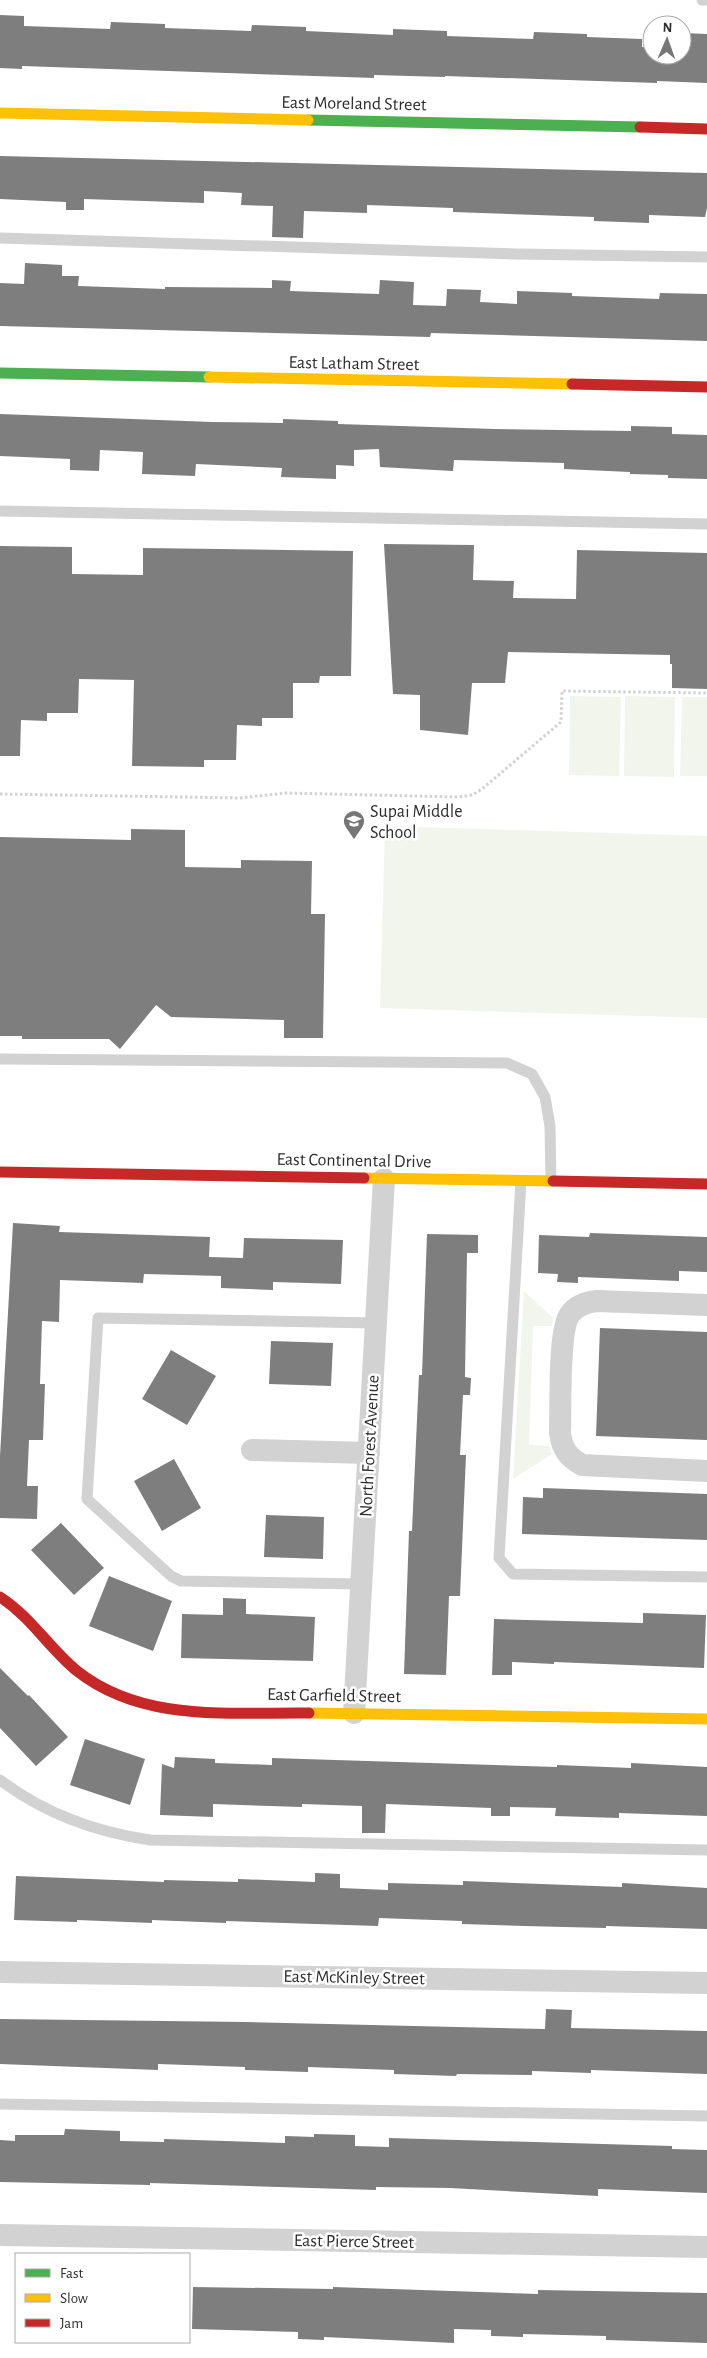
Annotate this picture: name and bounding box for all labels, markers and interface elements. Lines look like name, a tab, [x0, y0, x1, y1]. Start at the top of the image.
north arrow	[642, 15, 692, 65]
text: N	[662, 21, 673, 35]
street label: East Moreland Street	[281, 94, 427, 114]
street label: East Latham Street	[288, 354, 420, 374]
place label: Supai Middle School	[370, 803, 462, 842]
school or university icon: Supai Middle School	[342, 809, 366, 840]
street label: East Continental Drive	[276, 1151, 432, 1171]
street label: North Forest Avenue	[357, 1375, 383, 1518]
street label: East Garfield Street	[267, 1686, 401, 1706]
street label: East McKinley Street	[283, 1968, 425, 1988]
street label: East Pierce Street	[294, 2232, 415, 2252]
legend	[15, 2253, 190, 2343]
text: Fast	[60, 2266, 84, 2281]
text: Slow	[60, 2291, 88, 2306]
text: Jam	[60, 2316, 83, 2331]

